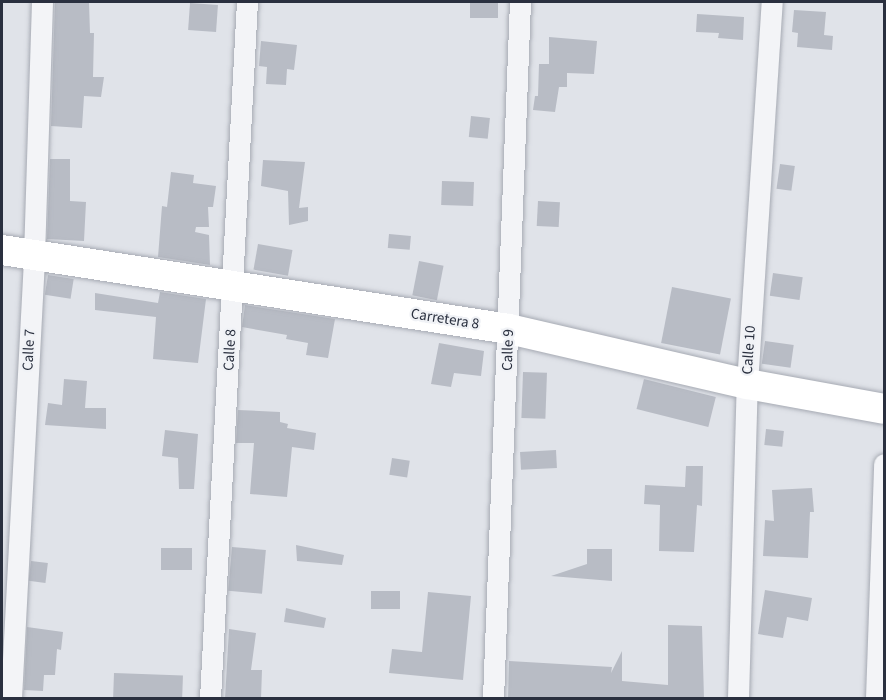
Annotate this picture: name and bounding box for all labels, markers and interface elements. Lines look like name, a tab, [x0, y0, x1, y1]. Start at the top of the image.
street label: Carretera 8	[410, 305, 480, 333]
street label: Calle 10	[738, 325, 760, 375]
street label: Calle 7	[19, 329, 39, 371]
street label: Calle 8	[220, 329, 240, 371]
street label: Calle 9	[498, 329, 518, 371]

